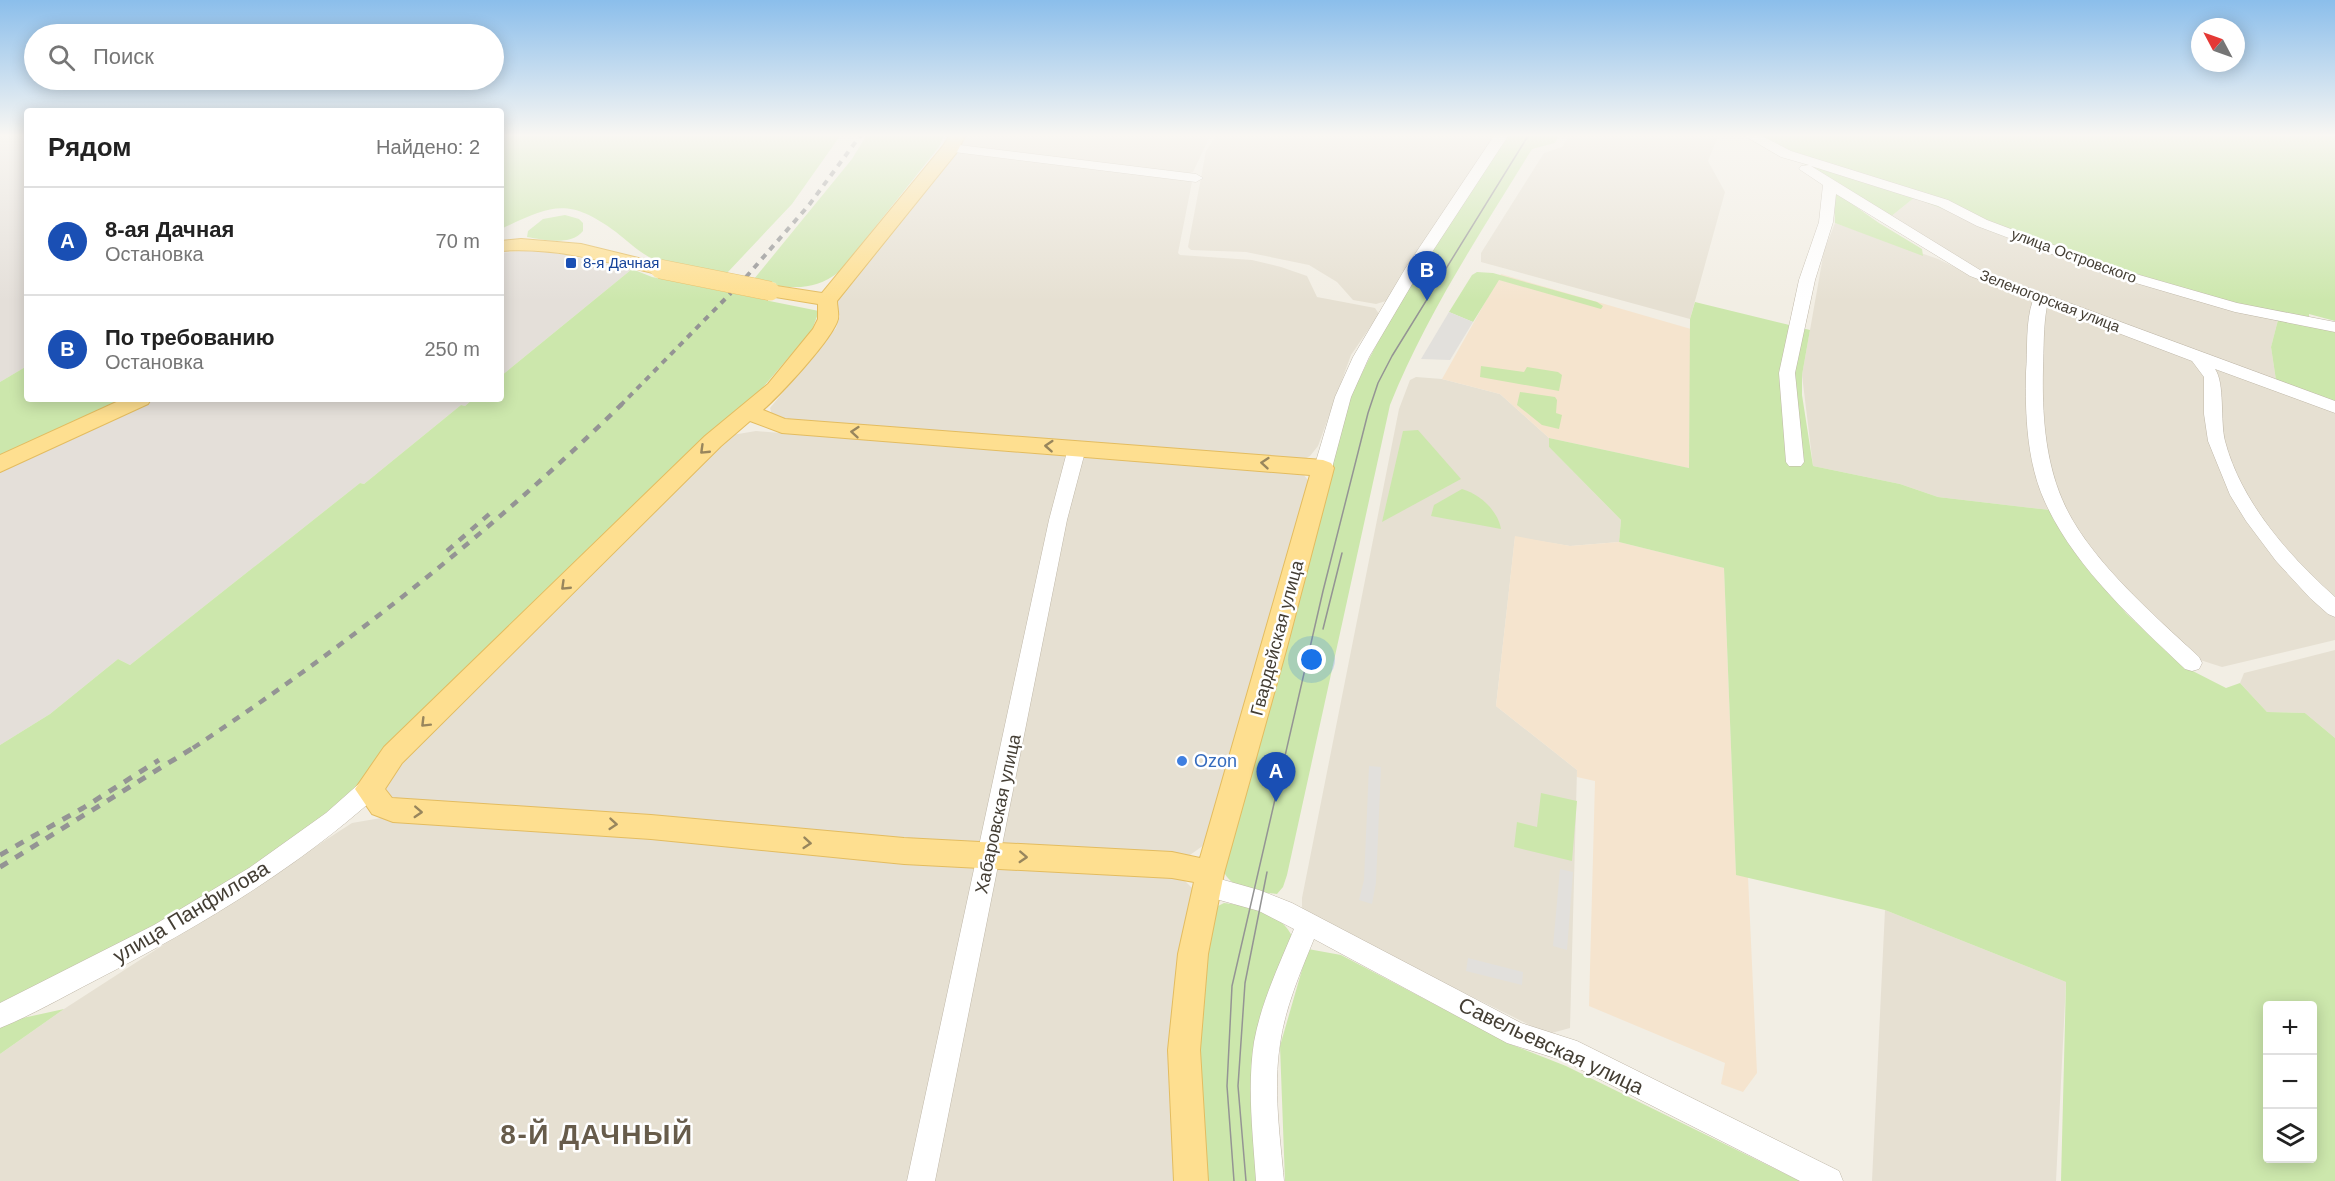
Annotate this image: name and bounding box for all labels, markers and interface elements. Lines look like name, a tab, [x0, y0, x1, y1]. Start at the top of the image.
north arrow	[2191, 18, 2245, 72]
search box	[24, 24, 504, 90]
icon: search	[45, 41, 78, 74]
text: Поиск	[93, 44, 154, 69]
text: Рядом	[48, 132, 131, 162]
text: Найдено: 2	[376, 136, 480, 158]
text: 8-ая Дачная	[105, 217, 234, 242]
street label: улица Островского	[2009, 225, 2139, 286]
text: A	[60, 230, 75, 252]
text: 70 m	[436, 230, 480, 252]
text: Остановка	[105, 243, 204, 265]
pin: B	[1408, 252, 1446, 301]
place label: 8-я Дачная	[583, 254, 659, 271]
marker: 8-я Дачная	[564, 256, 578, 270]
street label: Зеленогорская улица	[1978, 266, 2123, 335]
text: По требованию	[105, 325, 275, 350]
text: B	[60, 338, 75, 360]
text: 250 m	[424, 338, 480, 360]
text: Остановка	[105, 351, 204, 373]
one-way arrow	[850, 426, 859, 439]
one-way arrow	[1045, 440, 1054, 453]
one-way arrow	[701, 443, 711, 454]
one-way arrow	[1260, 457, 1269, 470]
street label: Гвардейская улица	[1247, 557, 1308, 718]
one-way arrow	[561, 579, 572, 590]
your location	[1297, 645, 1326, 674]
one-way arrow	[422, 715, 433, 726]
street label: Хабаровская улица	[971, 731, 1025, 896]
place label: Ozon	[1194, 751, 1237, 771]
pin: A	[1256, 752, 1296, 802]
marker: Ozon	[1175, 754, 1189, 768]
one-way arrow	[414, 805, 423, 818]
one-way arrow	[608, 817, 617, 830]
one-way arrow	[803, 836, 812, 849]
one-way arrow	[1018, 850, 1027, 863]
street label: улица Панфилова	[109, 856, 273, 967]
street label: Савельевская улица	[1455, 993, 1648, 1099]
map controls	[2263, 1001, 2317, 1163]
button: +	[2263, 1001, 2317, 1055]
button: −	[2263, 1055, 2317, 1109]
button: layers	[2263, 1109, 2317, 1163]
district label: 8-Й ДАЧНЫЙ	[500, 1118, 694, 1150]

